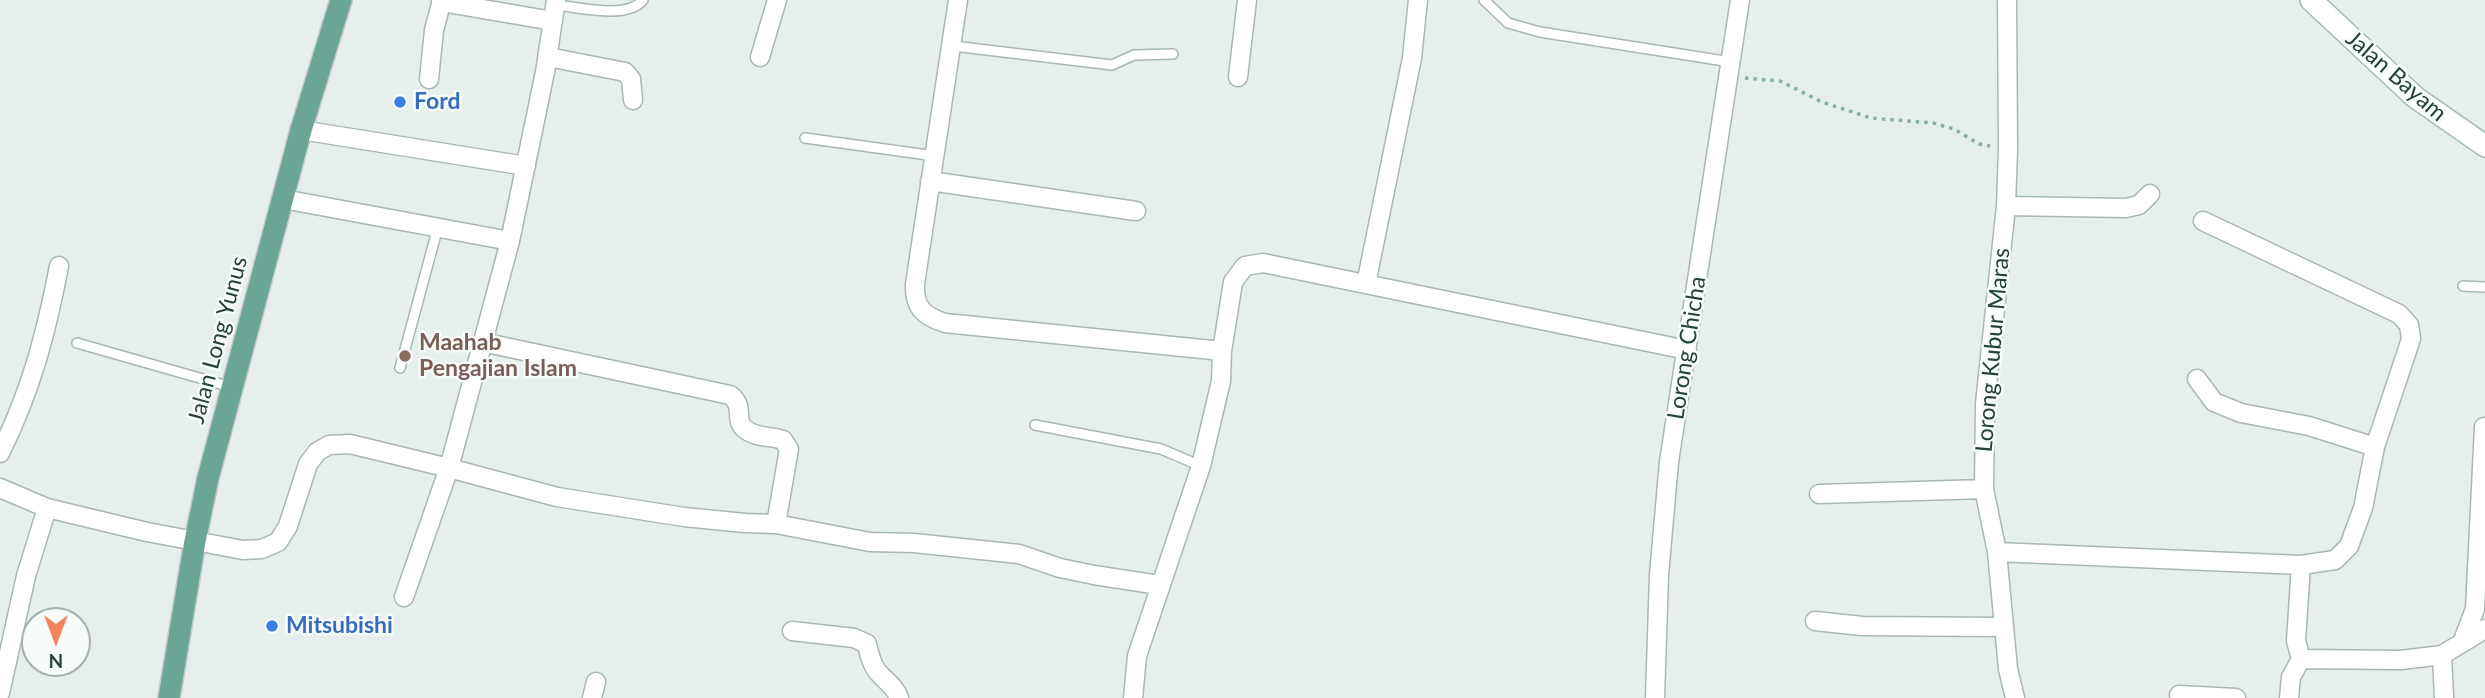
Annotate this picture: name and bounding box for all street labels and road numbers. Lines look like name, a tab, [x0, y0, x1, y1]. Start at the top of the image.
street label: Jalan Bayam	[2340, 25, 2452, 127]
street label: Lorong Kubur Maras	[1970, 247, 2016, 453]
street label: Jalan Long Yunus	[182, 253, 254, 427]
street label: Lorong Chicha	[1662, 274, 1712, 422]

